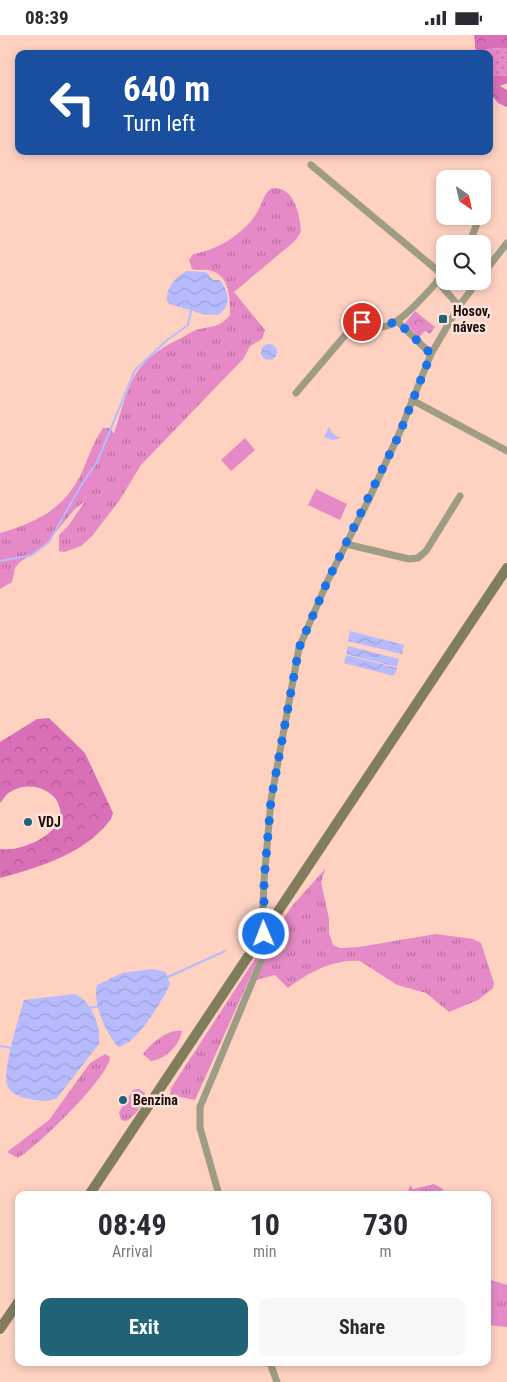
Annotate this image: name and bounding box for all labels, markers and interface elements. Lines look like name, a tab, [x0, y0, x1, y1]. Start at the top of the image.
text: 08:39	[25, 6, 69, 29]
text: 640 m	[123, 69, 210, 110]
icon: left	[40, 70, 105, 135]
text: Turn left	[123, 111, 195, 136]
north arrow	[436, 170, 491, 225]
map controls	[436, 170, 491, 290]
button: search	[436, 235, 491, 290]
pin	[341, 301, 383, 343]
place label: Hosov, náves	[453, 303, 490, 335]
icon: arrive	[348, 308, 376, 336]
marker: Hosov, náves	[437, 313, 449, 325]
place label: VDJ	[38, 814, 61, 830]
marker: VDJ	[22, 816, 34, 828]
position arrow	[237, 907, 289, 959]
place label: Benzina	[133, 1092, 178, 1108]
marker: Benzina	[117, 1094, 129, 1106]
text: 08:49	[98, 1207, 167, 1242]
text: 10	[250, 1207, 280, 1242]
text: 730	[363, 1207, 408, 1242]
text: Arrival	[112, 1242, 153, 1261]
text: min	[253, 1242, 276, 1261]
text: m	[379, 1242, 391, 1261]
button: Exit	[40, 1298, 248, 1356]
button: Share	[258, 1298, 466, 1356]

